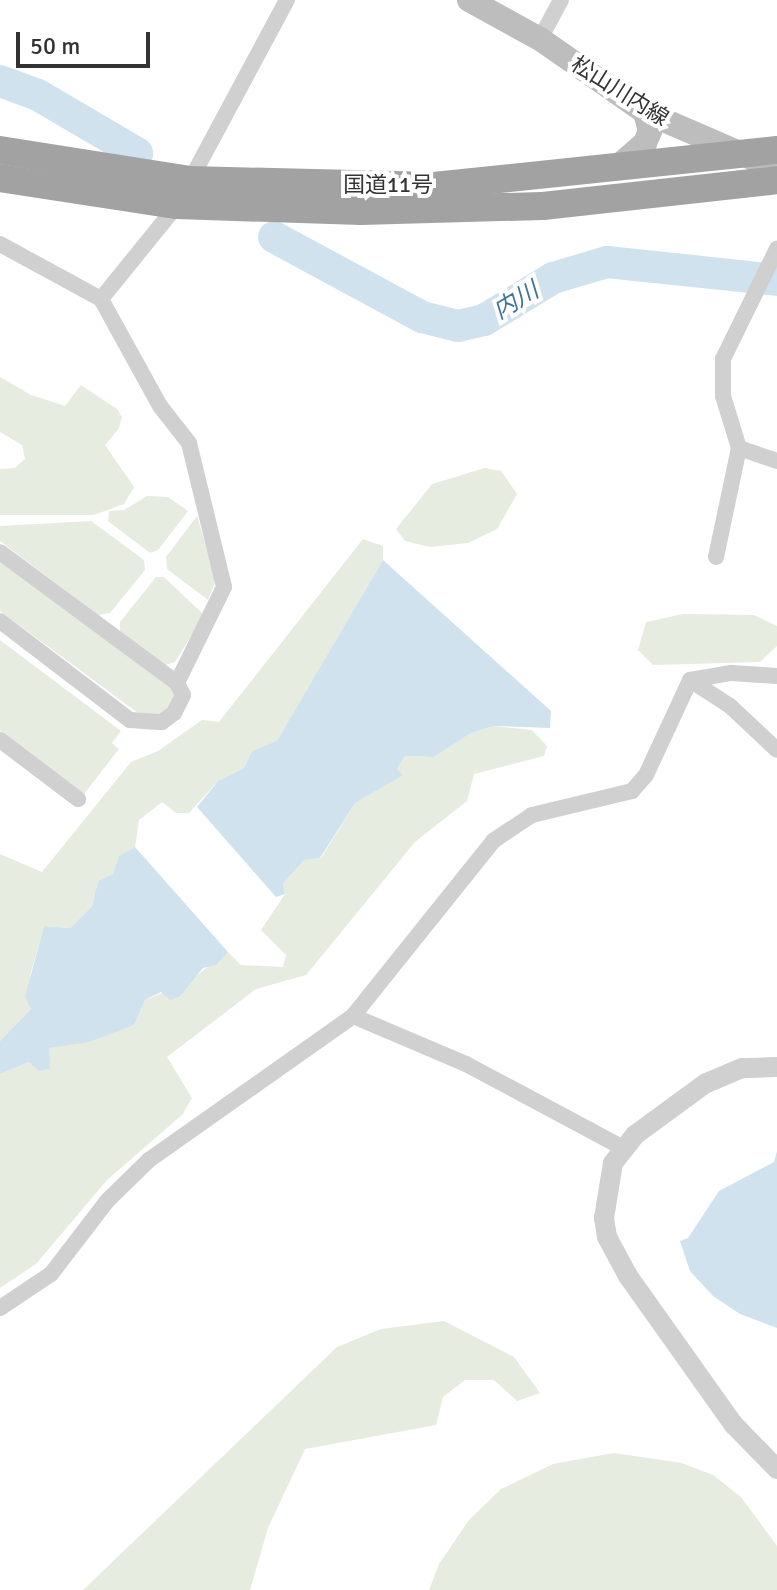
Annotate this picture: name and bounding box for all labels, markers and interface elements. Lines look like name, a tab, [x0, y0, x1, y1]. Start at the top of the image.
scale bar	[20, 16, 154, 66]
text: 50 m	[30, 31, 80, 61]
street label: 松山川内線	[566, 51, 674, 131]
street label: 国道11号	[343, 172, 433, 198]
water label: 内川	[488, 276, 544, 326]

